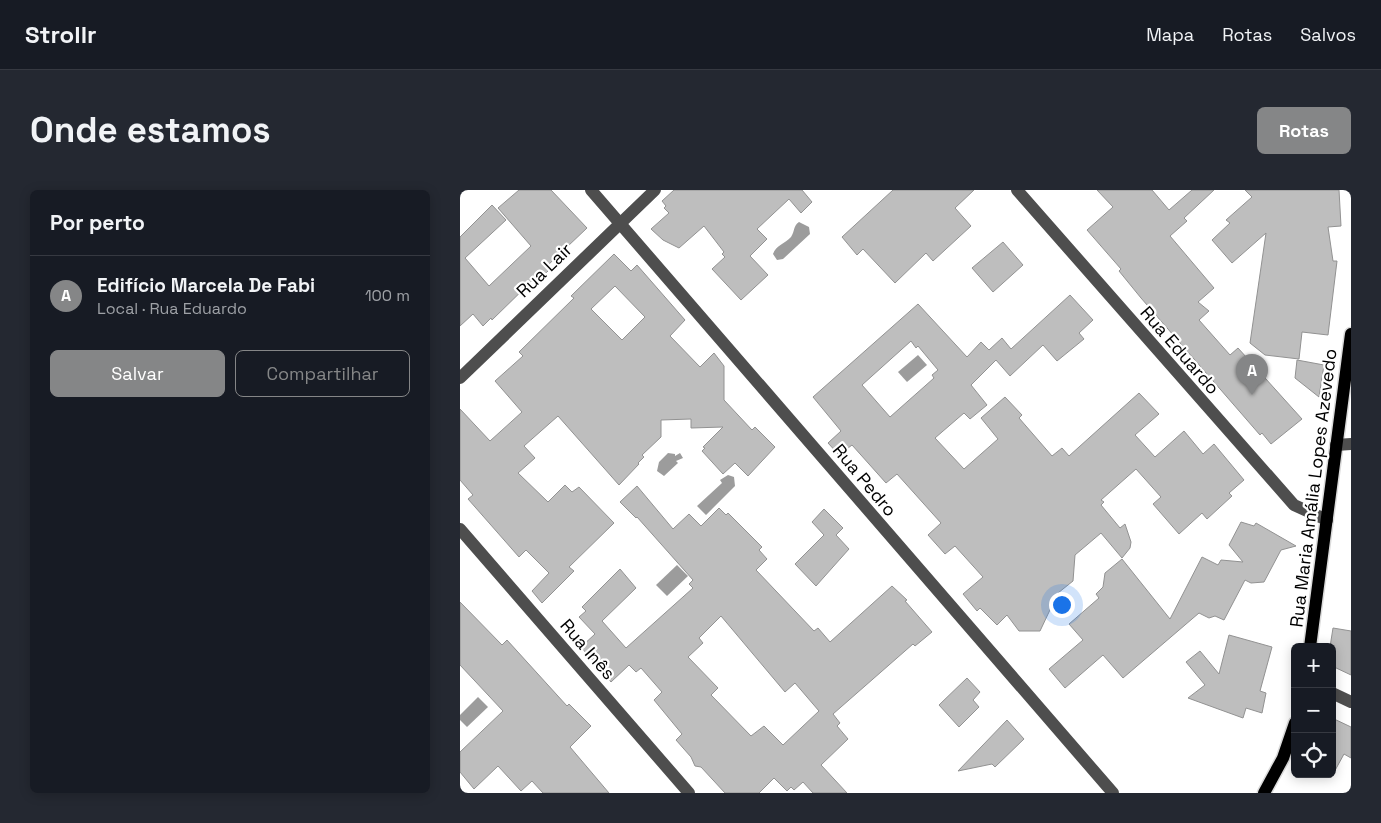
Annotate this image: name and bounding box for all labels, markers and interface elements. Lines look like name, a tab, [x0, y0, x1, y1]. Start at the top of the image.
text: Strollr	[25, 19, 97, 50]
text: Mapa	[1146, 23, 1194, 46]
text: Rotas	[1222, 23, 1272, 46]
text: Salvos	[1300, 23, 1356, 46]
button: Rotas	[1257, 107, 1351, 154]
text: Onde estamos	[30, 108, 271, 152]
text: Por perto	[50, 209, 145, 236]
street label: Rua Lair	[511, 238, 577, 302]
text: Edifício Marcela De Fabi	[97, 273, 315, 298]
text: A	[61, 285, 71, 306]
text: 100 m	[365, 285, 410, 306]
text: Local · Rua Eduardo	[97, 298, 247, 319]
street label: Rua Eduardo	[1135, 301, 1225, 399]
street label: Rua Maria Amália Lopes Azevedo	[1284, 347, 1342, 629]
button: Salvar	[50, 350, 225, 397]
button: Compartilhar	[235, 350, 410, 397]
pin: A	[1236, 354, 1268, 395]
street label: Rua Pedro	[828, 439, 902, 521]
your location	[1049, 592, 1075, 618]
street label: Rua Inês	[555, 614, 621, 684]
map controls	[1291, 643, 1336, 778]
button: +	[1291, 643, 1336, 688]
button: −	[1291, 688, 1336, 733]
button: locate	[1291, 733, 1336, 778]

